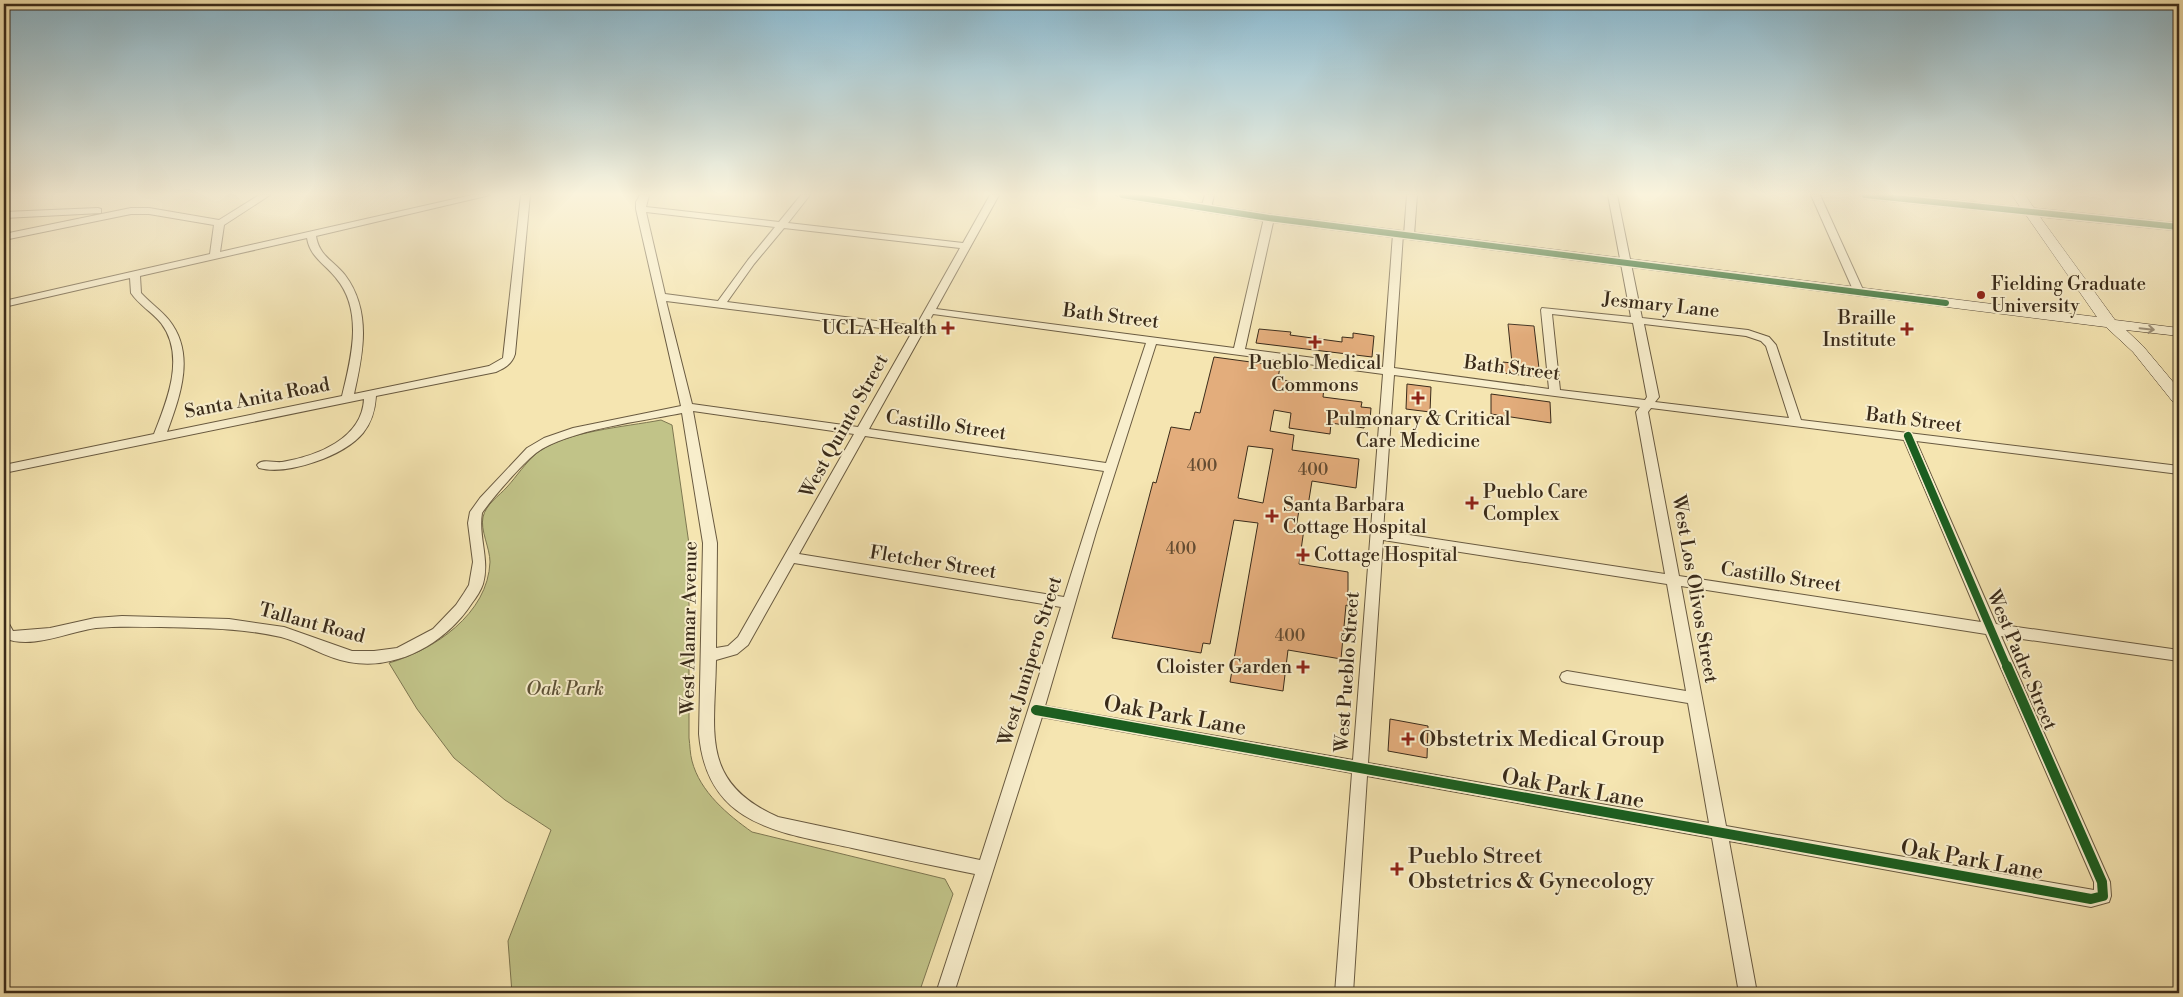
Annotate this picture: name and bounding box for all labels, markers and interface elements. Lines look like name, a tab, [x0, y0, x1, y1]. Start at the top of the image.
place label: Fielding Graduate University	[1991, 272, 2146, 318]
street label: Jesmary Lane	[1600, 287, 1721, 323]
marker: Fielding Graduate University	[1975, 289, 1987, 301]
street label: Bath Street	[1061, 298, 1161, 334]
place label: Braille Institute	[1823, 306, 1896, 352]
place label: UCLA Health	[822, 316, 937, 340]
marker: UCLA Health	[941, 321, 955, 335]
marker: Braille Institute	[1900, 322, 1914, 336]
one-way arrow	[2138, 324, 2154, 334]
marker: Pueblo Medical Commons	[1308, 335, 1322, 349]
street label: West Quinto Street	[794, 350, 894, 503]
street label: Bath Street	[1462, 350, 1562, 386]
place label: Pueblo Medical Commons	[1249, 351, 1382, 397]
street label: Santa Anita Road	[182, 372, 332, 424]
marker: Pulmonary & Critical Care Medicine	[1411, 391, 1425, 405]
street label: Bath Street	[1864, 402, 1964, 438]
street label: Castillo Street	[884, 405, 1008, 445]
place label: Pulmonary & Critical Care Medicine	[1326, 407, 1511, 453]
house number: 400	[1187, 456, 1217, 476]
house number: 400	[1298, 460, 1328, 480]
place label: Pueblo Care Complex	[1483, 480, 1588, 526]
street label: West Los Olivos Street	[1666, 492, 1723, 685]
place label: Santa Barbara Cottage Hospital	[1283, 493, 1427, 539]
marker: Pueblo Care Complex	[1465, 496, 1479, 510]
marker: Santa Barbara Cottage Hospital	[1265, 509, 1279, 523]
house number: 400	[1166, 539, 1196, 559]
street label: Fletcher Street	[868, 540, 999, 584]
street label: West Alamar Avenue	[675, 541, 703, 716]
place label: Cottage Hospital	[1314, 543, 1458, 567]
marker: Cottage Hospital	[1296, 548, 1310, 562]
street label: Castillo Street	[1719, 557, 1843, 597]
street label: West Junipero Street	[992, 573, 1067, 750]
street label: West Padre Street	[1981, 585, 2063, 734]
street label: West Pueblo Street	[1329, 591, 1365, 754]
street label: Tallant Road	[256, 597, 368, 649]
house number: 400	[1275, 626, 1305, 646]
place label: Cloister Garden	[1156, 655, 1292, 679]
marker: Cloister Garden	[1296, 660, 1310, 674]
park label: Oak Park	[526, 677, 604, 701]
street label: Oak Park Lane	[1101, 690, 1249, 742]
place label: Obstetrix Medical Group	[1419, 726, 1665, 753]
marker: Obstetrix Medical Group	[1401, 732, 1415, 746]
street label: Oak Park Lane	[1499, 763, 1647, 815]
street label: Oak Park Lane	[1898, 834, 2046, 886]
place label: Pueblo Street Obstetrics & Gynecology	[1408, 843, 1655, 895]
marker: Pueblo Street Obstetrics & Gynecology	[1390, 862, 1404, 876]

